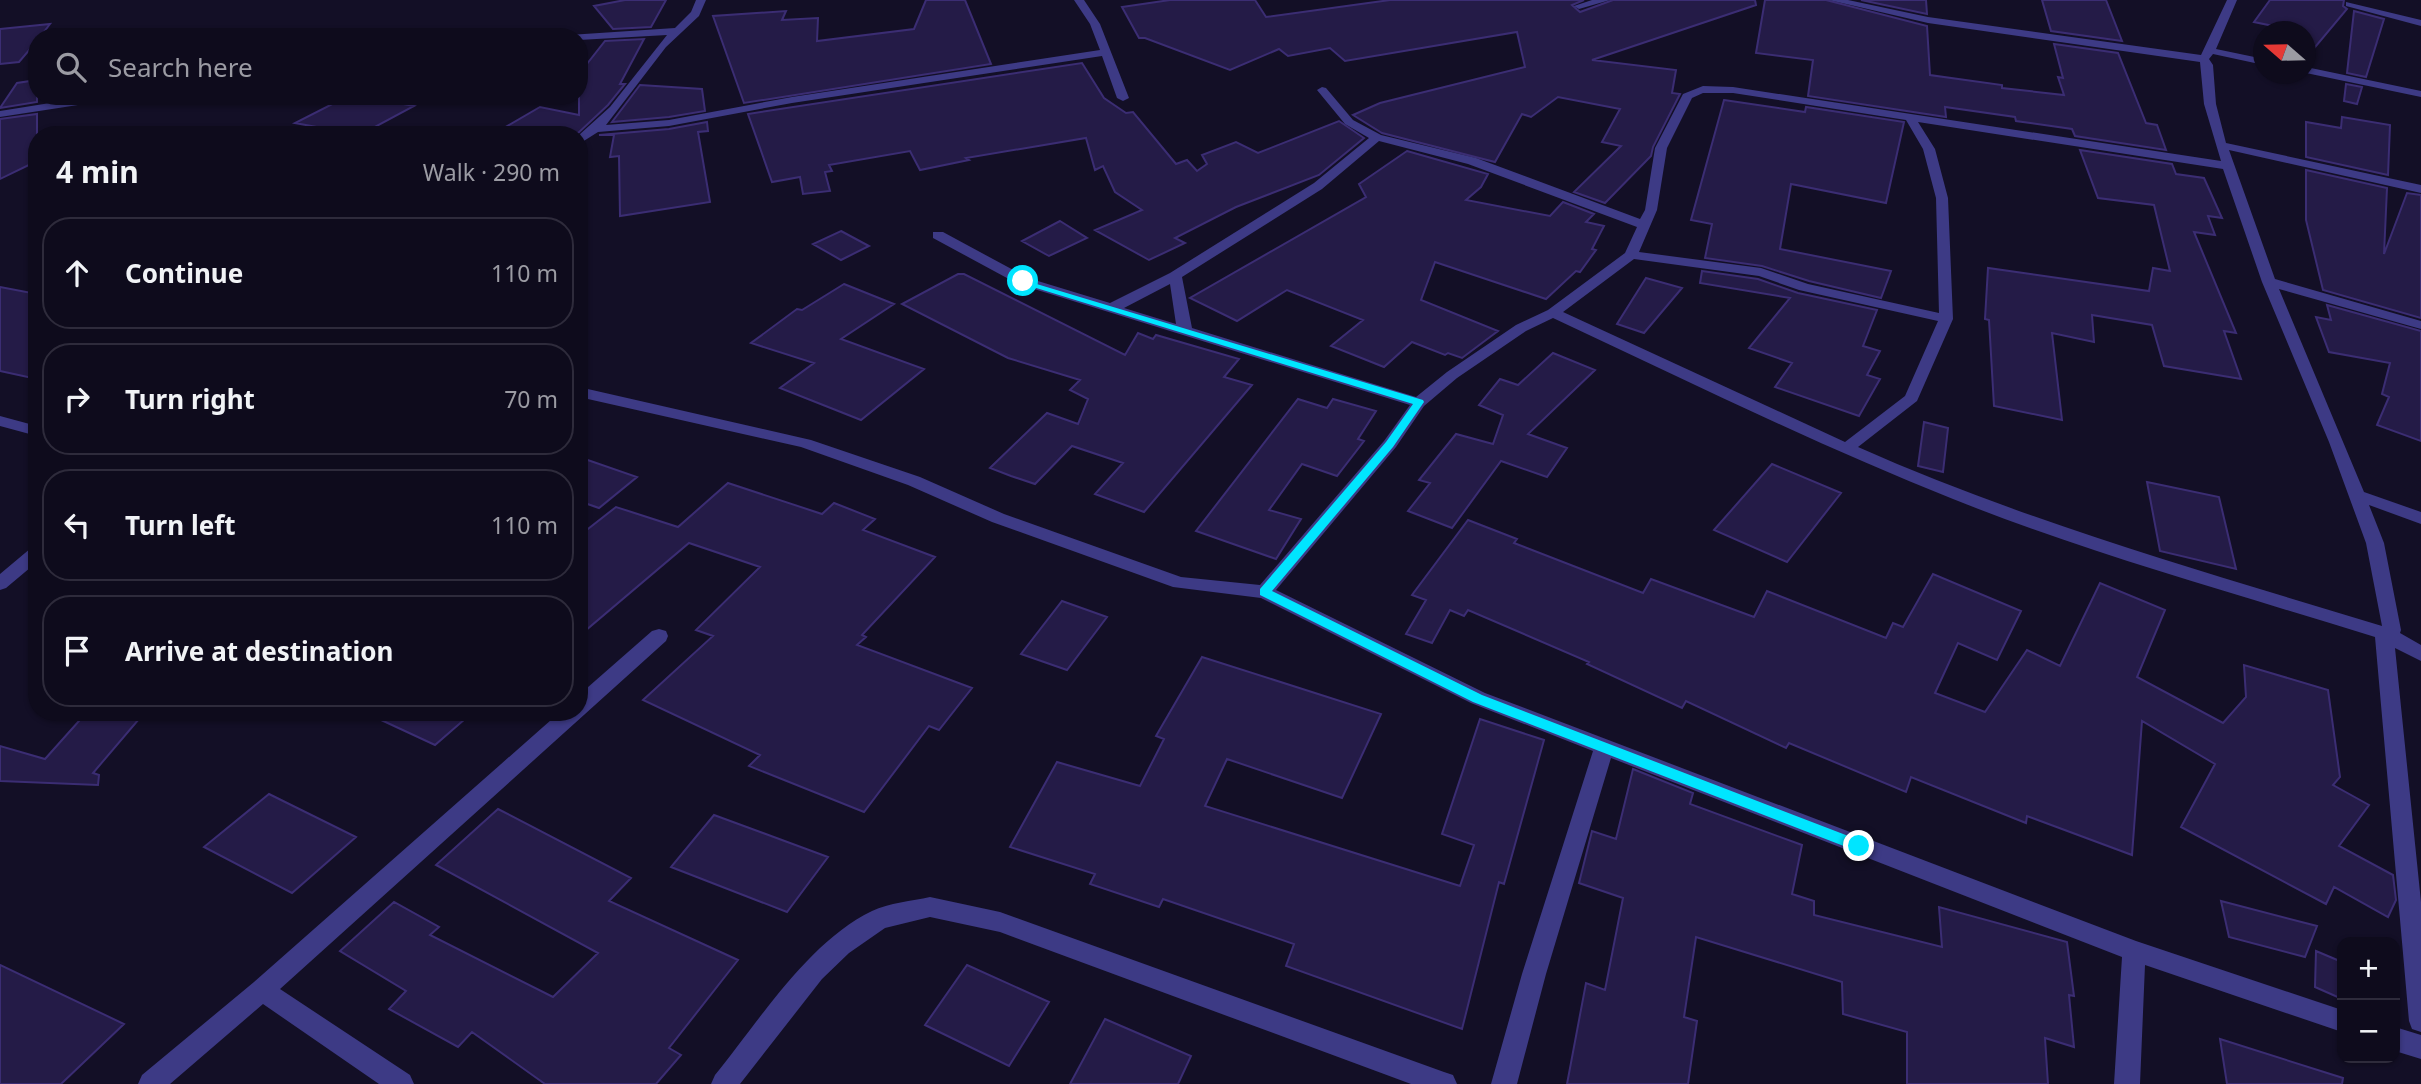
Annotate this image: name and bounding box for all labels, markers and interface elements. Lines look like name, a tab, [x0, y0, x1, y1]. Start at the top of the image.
north arrow	[2253, 21, 2316, 84]
search box	[28, 28, 588, 105]
icon: search	[52, 48, 90, 86]
text: Search here	[108, 49, 253, 85]
text: 4 min	[56, 151, 139, 192]
text: Walk · 290 m	[423, 156, 560, 188]
icon: ahead	[58, 254, 96, 292]
text: Continue	[125, 255, 243, 291]
text: 110 m	[491, 257, 558, 289]
route start	[1007, 265, 1038, 296]
icon: right	[58, 380, 96, 418]
text: Turn right	[125, 381, 255, 417]
text: 70 m	[504, 383, 558, 415]
icon: left	[58, 506, 96, 544]
text: Turn left	[125, 507, 236, 543]
text: 110 m	[491, 509, 558, 541]
icon: arrive	[58, 632, 96, 670]
text: Arrive at destination	[125, 633, 394, 669]
route end	[1843, 830, 1874, 861]
map controls	[2337, 937, 2400, 1063]
button: +	[2337, 937, 2400, 1000]
button: −	[2337, 1000, 2400, 1063]

